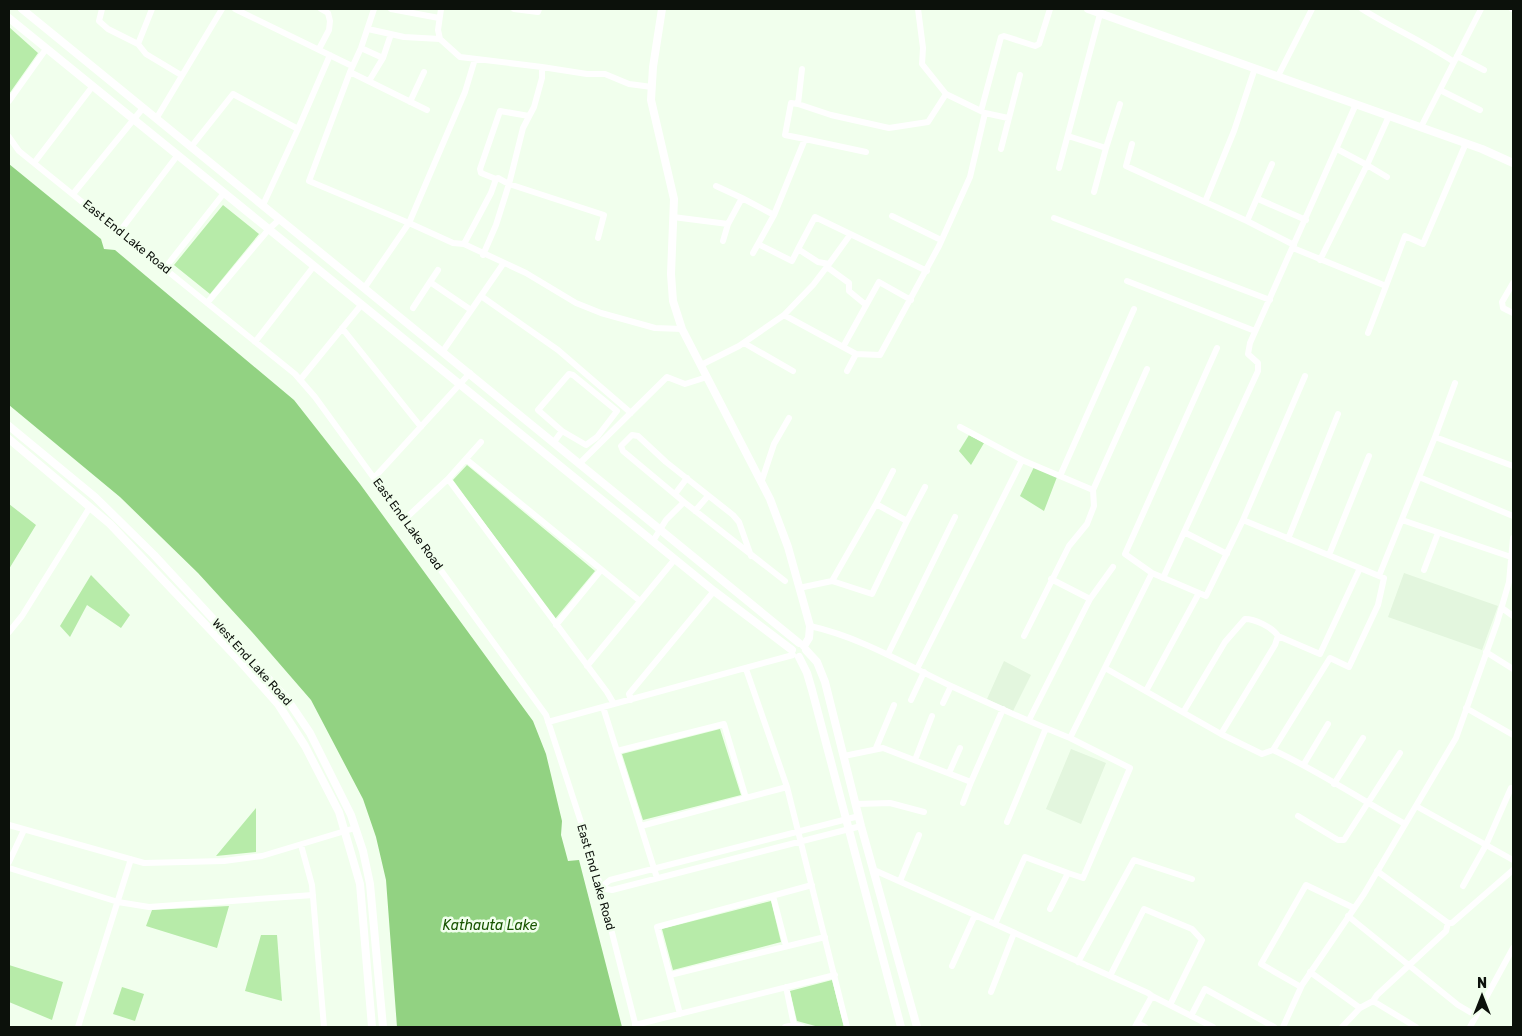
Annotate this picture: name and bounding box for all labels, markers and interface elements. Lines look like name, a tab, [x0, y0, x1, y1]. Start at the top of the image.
street label: East End Lake Road	[80, 197, 174, 277]
street label: East End Lake Road	[370, 476, 446, 572]
street label: West End Lake Road	[209, 616, 295, 708]
street label: East End Lake Road	[574, 822, 618, 932]
water label: Kathauta Lake	[443, 917, 538, 934]
north arrow	[1457, 971, 1507, 1021]
text: N	[1477, 975, 1487, 992]

